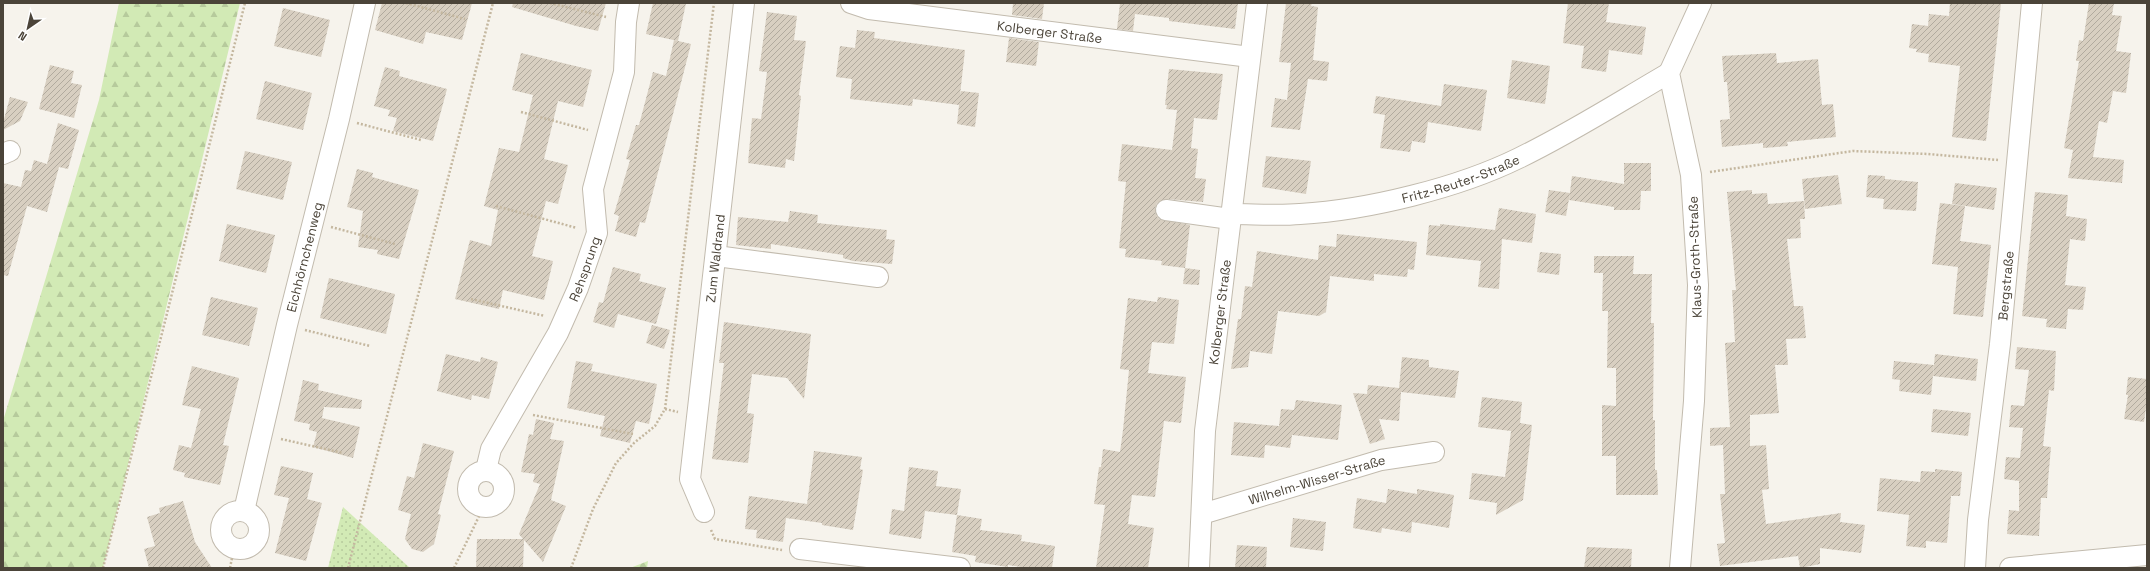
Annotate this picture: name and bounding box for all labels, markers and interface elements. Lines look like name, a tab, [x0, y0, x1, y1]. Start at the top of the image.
north arrow	[8, 8, 48, 48]
street label: Kolberger Straße	[996, 17, 1103, 47]
text: N	[15, 28, 29, 44]
street label: Fritz-Reuter-Straße	[1400, 151, 1522, 207]
street label: Klaus-Groth-Straße	[1684, 196, 1706, 318]
street label: Eichhörnchenweg	[282, 200, 326, 314]
street label: Zum Waldrand	[702, 213, 728, 303]
street label: Rehsprung	[565, 234, 604, 304]
street label: Bergstraße	[1994, 250, 2017, 321]
street label: Kolberger Straße	[1205, 258, 1234, 366]
street label: Wilhelm-Wisser-Straße	[1246, 451, 1386, 508]

